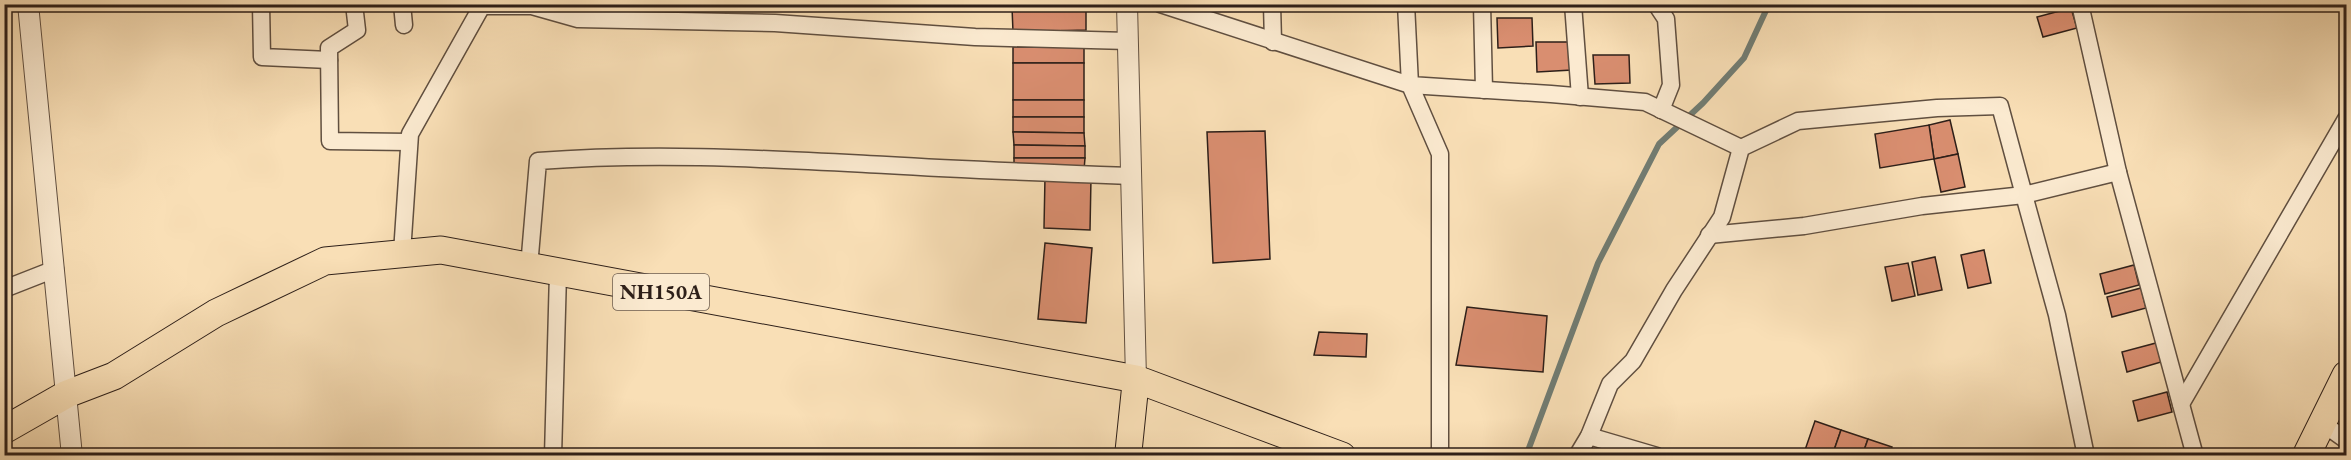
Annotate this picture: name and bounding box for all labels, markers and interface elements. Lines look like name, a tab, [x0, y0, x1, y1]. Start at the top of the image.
road number: NH150A	[613, 274, 709, 310]

